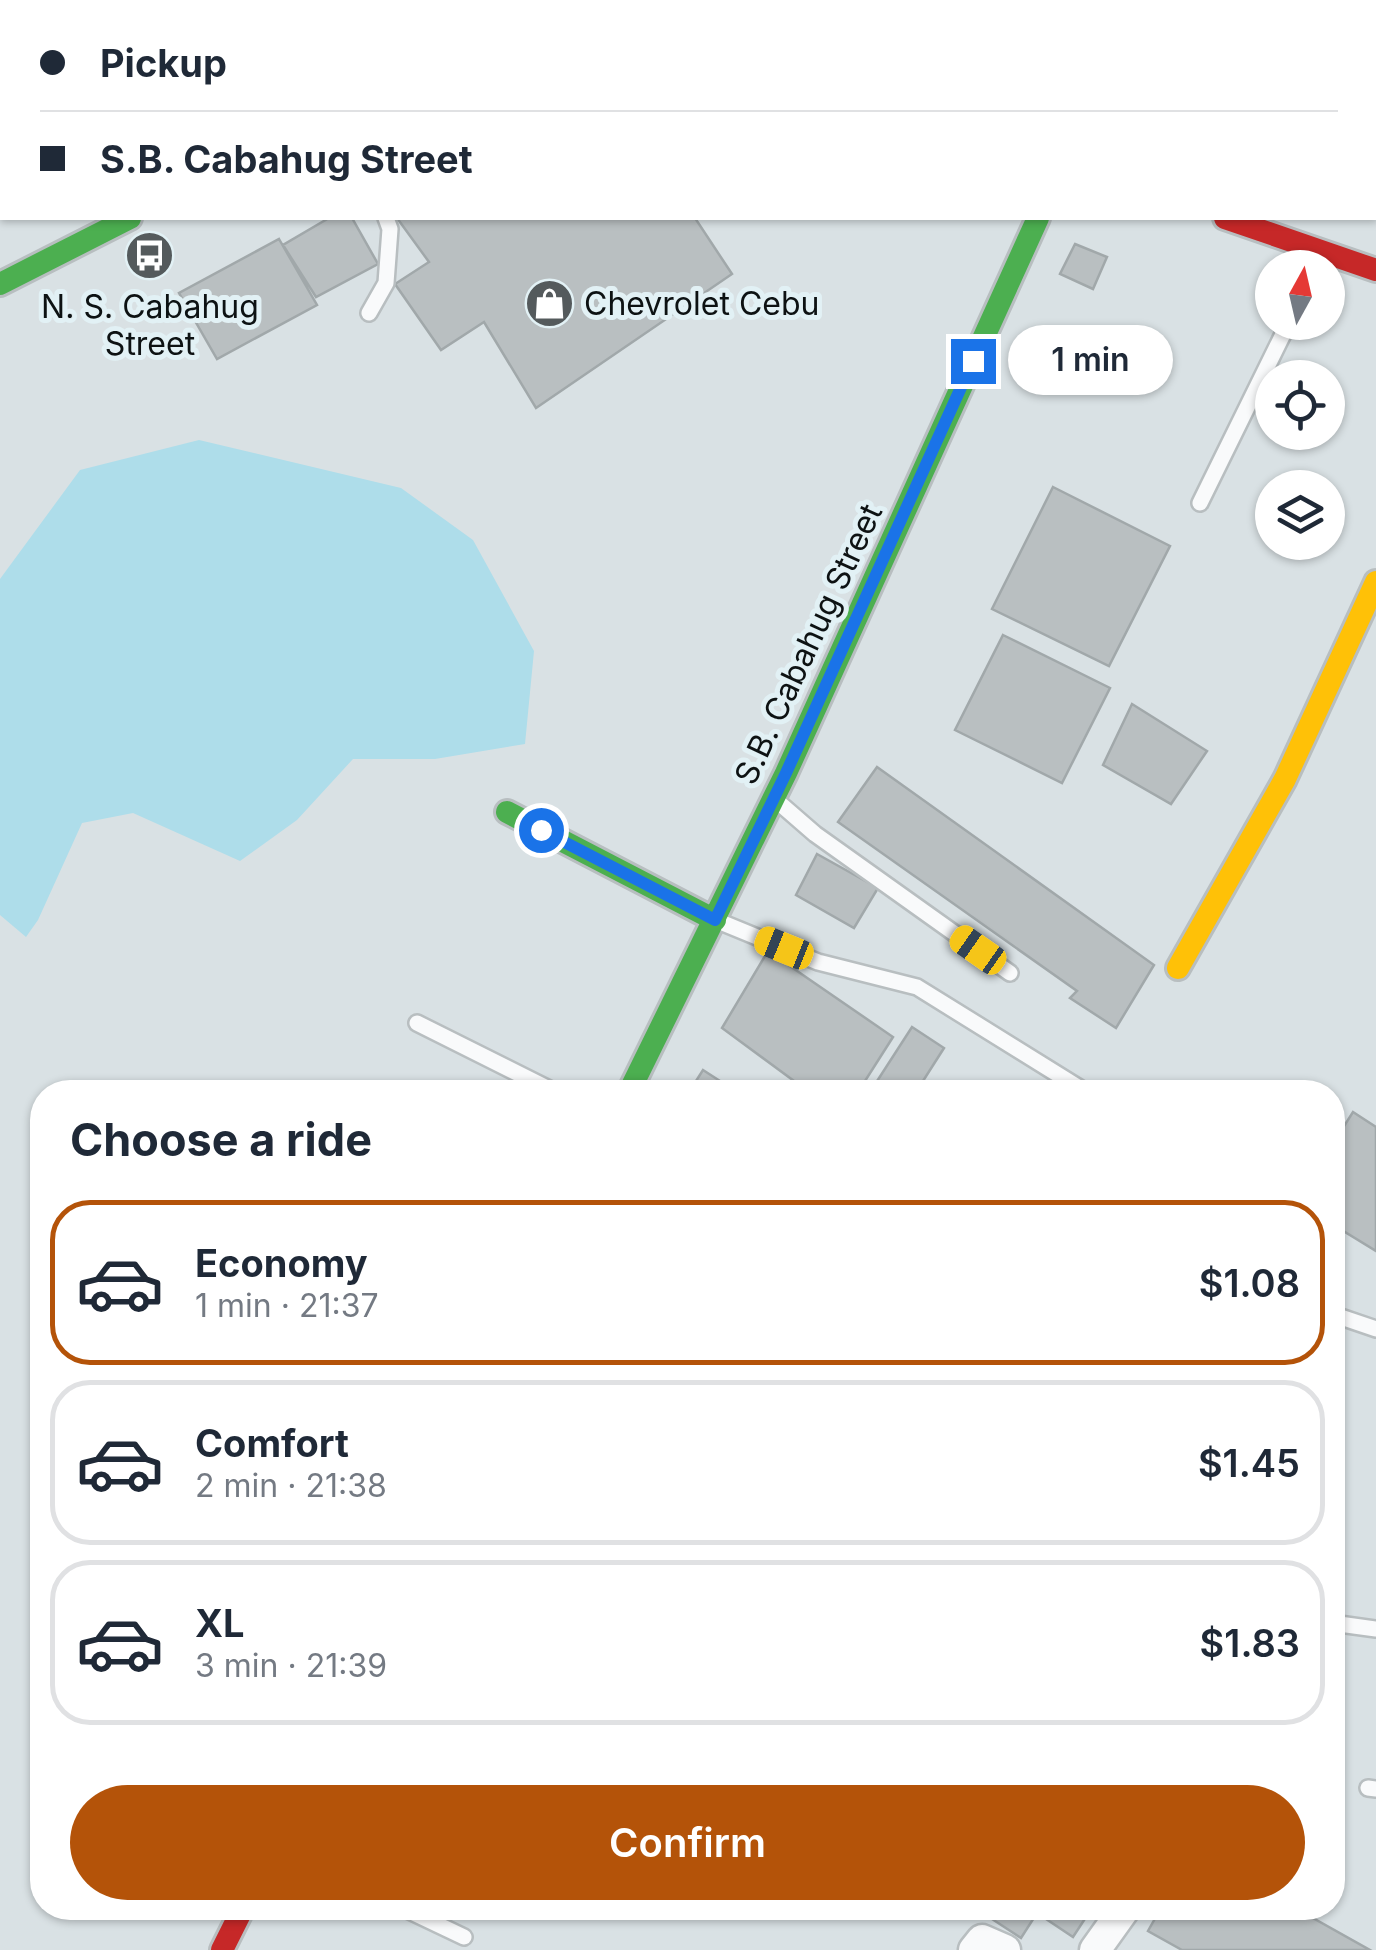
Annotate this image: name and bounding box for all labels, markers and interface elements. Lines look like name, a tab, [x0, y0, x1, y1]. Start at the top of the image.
text: Pickup	[100, 40, 227, 86]
text: S.B. Cabahug Street	[100, 136, 473, 182]
bus stop icon: N. S. Cabahug Street	[124, 230, 176, 282]
north arrow	[1255, 250, 1345, 340]
map controls	[1255, 250, 1345, 560]
shop icon: Chevrolet Cebu	[523, 277, 575, 329]
place label: Chevrolet Cebu	[584, 284, 819, 323]
place label: N. S. Cabahug Street	[41, 287, 259, 363]
callout: 1 min	[1008, 326, 1173, 396]
route end	[951, 339, 996, 384]
text: 1 min	[1051, 340, 1130, 379]
button: locate	[1255, 360, 1345, 450]
button: layers	[1255, 470, 1345, 560]
street label: S.B. Cabahug Street	[726, 498, 890, 790]
route start	[519, 808, 564, 853]
car	[945, 921, 1011, 979]
car	[751, 923, 817, 973]
text: Choose a ride	[70, 1112, 372, 1167]
icon: car	[75, 1238, 165, 1328]
text: Economy	[195, 1240, 368, 1286]
text: $1.08	[1199, 1260, 1300, 1306]
text: 1 min · 21:37	[195, 1286, 379, 1325]
icon: car	[75, 1418, 165, 1508]
text: Comfort	[195, 1420, 349, 1466]
text: $1.45	[1198, 1440, 1300, 1486]
text: 2 min · 21:38	[195, 1466, 387, 1505]
icon: car	[75, 1598, 165, 1688]
text: XL	[195, 1600, 245, 1646]
text: $1.83	[1200, 1620, 1300, 1666]
text: 3 min · 21:39	[195, 1646, 387, 1685]
button: Confirm	[70, 1785, 1305, 1900]

